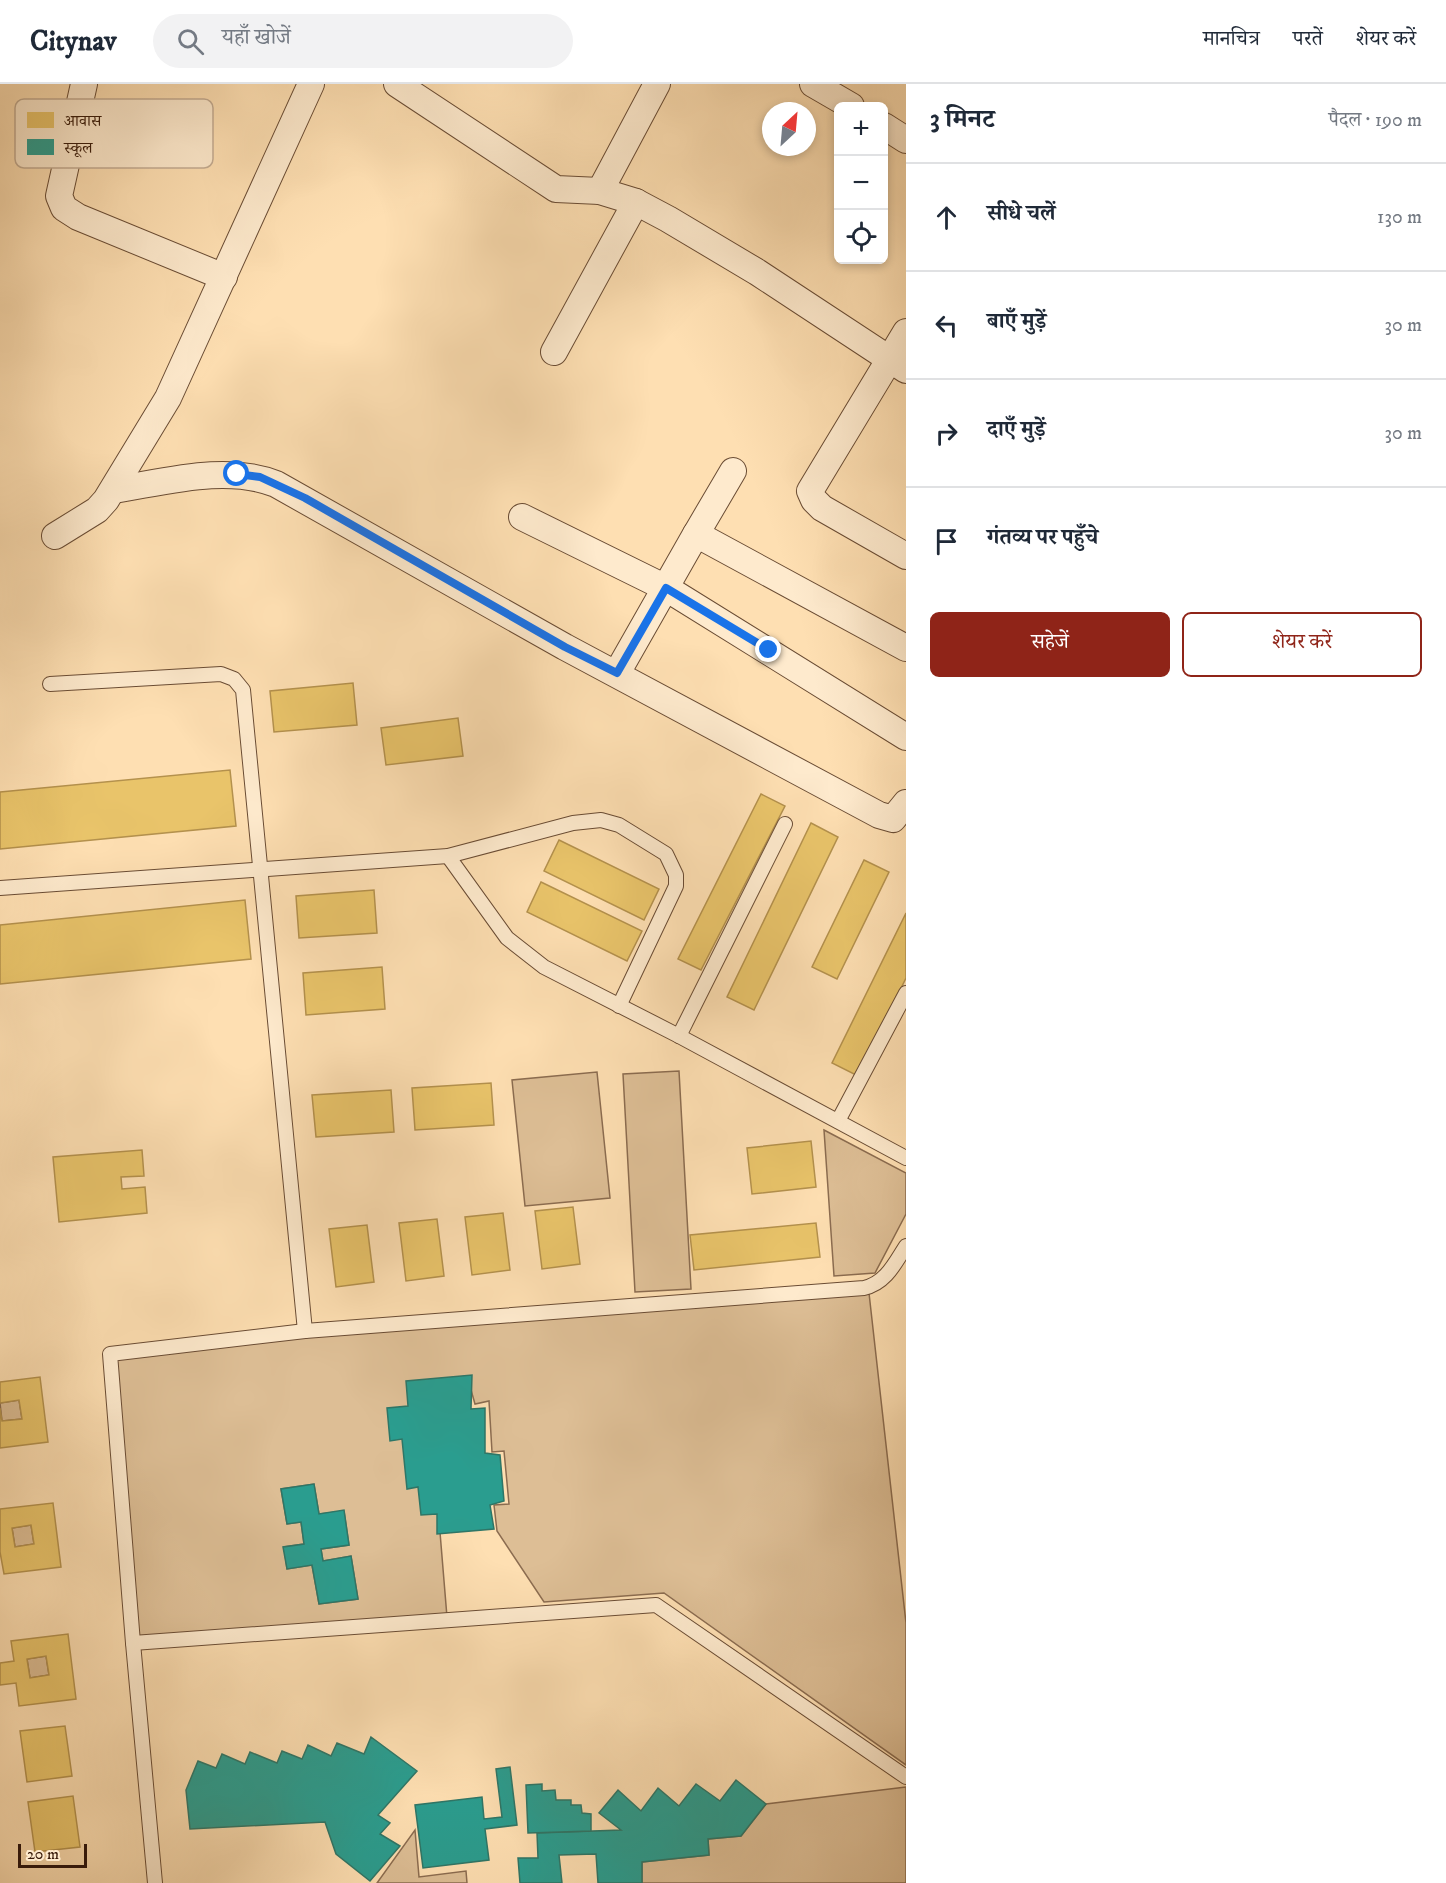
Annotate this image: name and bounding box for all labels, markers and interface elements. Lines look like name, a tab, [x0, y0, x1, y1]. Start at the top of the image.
search box	[153, 14, 573, 68]
text: Citynav	[30, 24, 117, 59]
text: यहाँ खोजें	[222, 24, 291, 51]
icon: search	[174, 25, 207, 58]
text: मानचित्र	[1203, 26, 1260, 52]
text: परतें	[1293, 26, 1323, 52]
text: शेयर करें	[1356, 26, 1416, 52]
legend	[15, 99, 213, 168]
north arrow	[762, 102, 816, 156]
map controls	[834, 102, 888, 264]
button: +	[834, 102, 888, 156]
text: 3 मिनट	[930, 103, 995, 136]
text: पैदल · 190 m	[1329, 108, 1422, 133]
text: आवास	[64, 111, 103, 131]
text: स्कूल	[63, 138, 94, 158]
button: −	[834, 156, 888, 210]
text: सीधे चलें	[987, 200, 1056, 227]
icon: ahead	[930, 201, 963, 234]
text: 130 m	[1377, 205, 1422, 230]
button: locate	[834, 210, 888, 264]
text: बाएँ मुड़ें	[987, 308, 1046, 335]
icon: left	[930, 309, 963, 342]
text: 30 m	[1384, 313, 1422, 338]
text: दाएँ मुड़ें	[987, 416, 1046, 443]
icon: right	[930, 417, 963, 450]
text: 30 m	[1384, 421, 1422, 446]
route start	[223, 460, 249, 486]
text: गंतव्य पर पहुँचे	[987, 524, 1098, 551]
icon: arrive	[930, 525, 963, 558]
button: सहेजें	[930, 612, 1170, 677]
button: शेयर करें	[1182, 612, 1422, 677]
route end	[755, 636, 781, 662]
scale bar	[18, 1841, 87, 1868]
text: 20 m	[27, 1844, 59, 1864]

